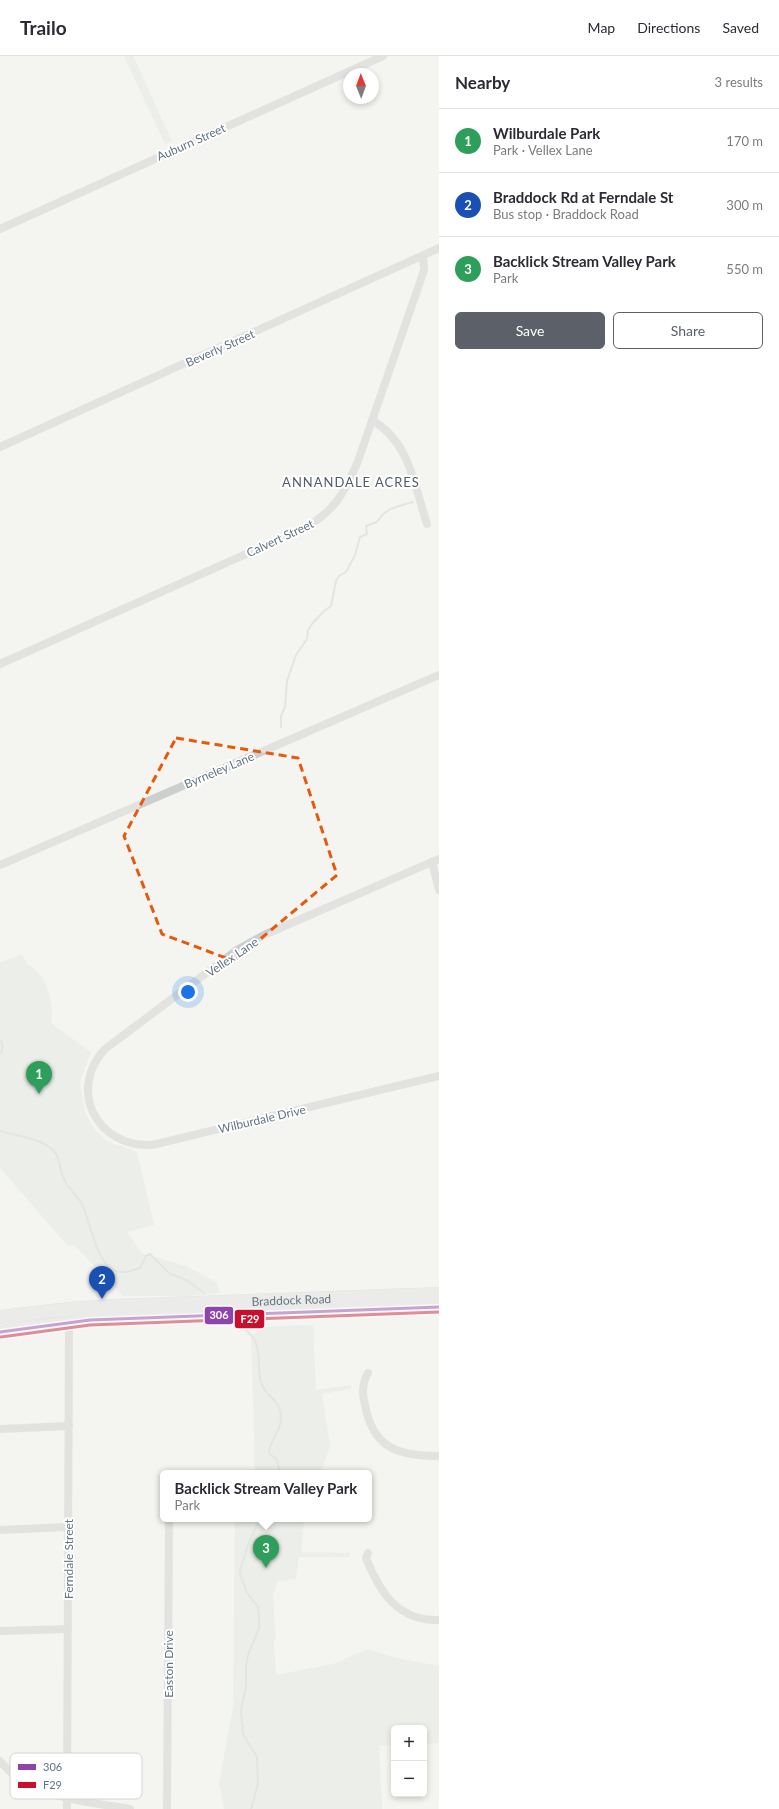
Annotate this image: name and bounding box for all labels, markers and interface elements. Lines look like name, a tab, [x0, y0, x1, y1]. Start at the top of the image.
text: Trailo	[20, 16, 67, 39]
text: Map	[588, 19, 615, 36]
text: Directions	[637, 19, 700, 36]
text: Saved	[722, 19, 759, 36]
north arrow	[343, 68, 379, 104]
text: Nearby	[455, 72, 510, 93]
text: 3 results	[715, 74, 763, 90]
street label: Auburn Street	[154, 120, 228, 164]
text: Wilburdale Park	[493, 124, 600, 142]
text: 1	[464, 133, 472, 149]
text: 170 m	[726, 133, 763, 149]
text: Park · Vellex Lane	[493, 142, 593, 158]
text: Braddock Rd at Ferndale St	[493, 188, 673, 206]
text: 2	[464, 197, 472, 213]
text: 300 m	[726, 197, 763, 213]
text: Bus stop · Braddock Road	[493, 206, 639, 222]
text: Backlick Stream Valley Park	[493, 252, 676, 270]
text: 3	[464, 261, 472, 277]
text: 550 m	[726, 261, 763, 277]
text: Park	[493, 270, 518, 286]
button: Save	[455, 312, 605, 349]
button: Share	[613, 312, 763, 349]
street label: Beverly Street	[183, 326, 257, 370]
district label: ANNANDALE ACRES	[282, 474, 420, 490]
street label: Calvert Street	[244, 516, 317, 560]
street label: Byrneley Lane	[182, 749, 256, 791]
street label: Vellex Lane	[203, 934, 261, 980]
your location	[178, 982, 198, 1002]
pin: 1	[26, 1061, 52, 1094]
street label: Wilburdale Drive	[217, 1102, 307, 1136]
pin: 2	[89, 1266, 115, 1299]
street label: Braddock Road	[251, 1290, 331, 1308]
line badge: 306	[204, 1306, 234, 1325]
text: 306	[209, 1308, 229, 1321]
line badge: F29	[234, 1309, 265, 1329]
text: F29	[241, 1312, 260, 1325]
popup	[160, 1470, 372, 1522]
text: Backlick Stream Valley Park	[175, 1479, 357, 1497]
text: Park	[175, 1497, 200, 1513]
street label: Ferndale Street	[61, 1518, 76, 1599]
pin: 3	[253, 1535, 279, 1568]
street label: Easton Drive	[161, 1630, 176, 1698]
map controls	[391, 1725, 427, 1797]
button: +	[391, 1725, 427, 1761]
legend	[10, 1753, 142, 1799]
text: 306	[43, 1760, 62, 1773]
button: −	[391, 1761, 427, 1797]
text: F29	[43, 1778, 62, 1791]

